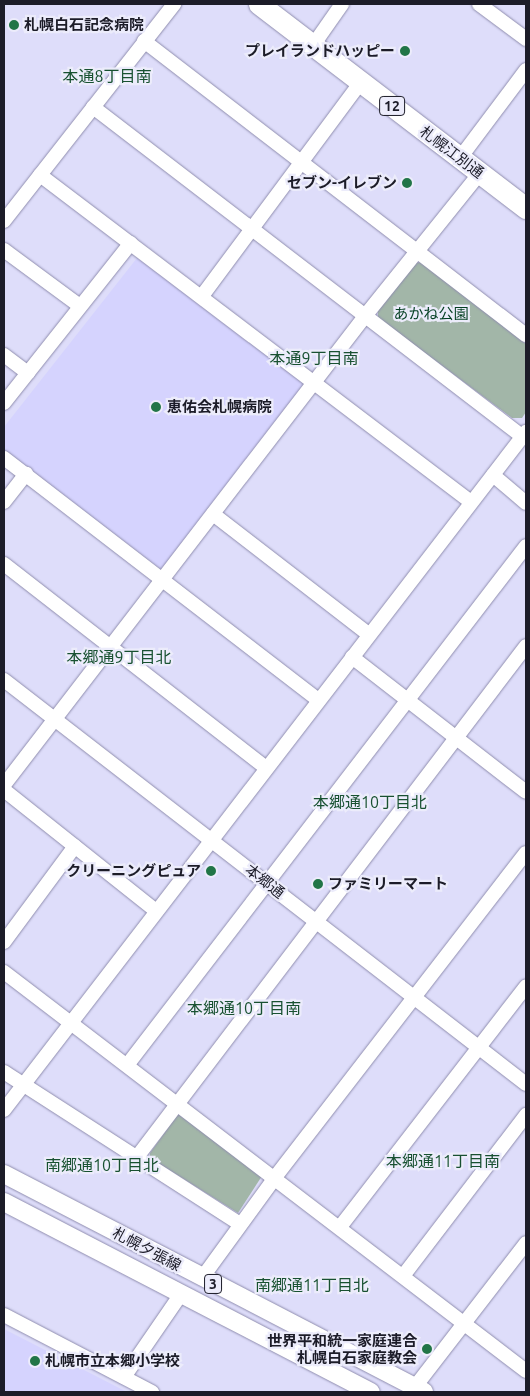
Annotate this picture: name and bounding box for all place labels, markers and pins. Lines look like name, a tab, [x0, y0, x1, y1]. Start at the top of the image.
place label: 札幌白石記念病院	[24, 16, 144, 34]
marker: 札幌白石記念病院	[8, 19, 20, 31]
place label: プレイランドハッピー	[245, 42, 395, 60]
marker: プレイランドハッピー	[399, 45, 411, 57]
place label: セブン-イレブン	[287, 174, 397, 192]
marker: セブン-イレブン	[401, 177, 413, 189]
place label: 恵佑会札幌病院	[167, 398, 272, 416]
marker: 恵佑会札幌病院	[149, 400, 163, 414]
place label: クリーニングピュア	[66, 862, 201, 880]
marker: クリーニングピュア	[205, 865, 217, 877]
place label: ファミリーマート	[328, 875, 448, 893]
marker: ファミリーマート	[312, 878, 324, 890]
place label: 世界平和統一家庭連合 札幌白石家庭教会	[267, 1331, 417, 1366]
marker: 世界平和統一家庭連合 札幌白石家庭教会	[421, 1343, 433, 1355]
place label: 札幌市立本郷小学校	[45, 1352, 180, 1370]
marker: 札幌市立本郷小学校	[29, 1355, 41, 1367]

